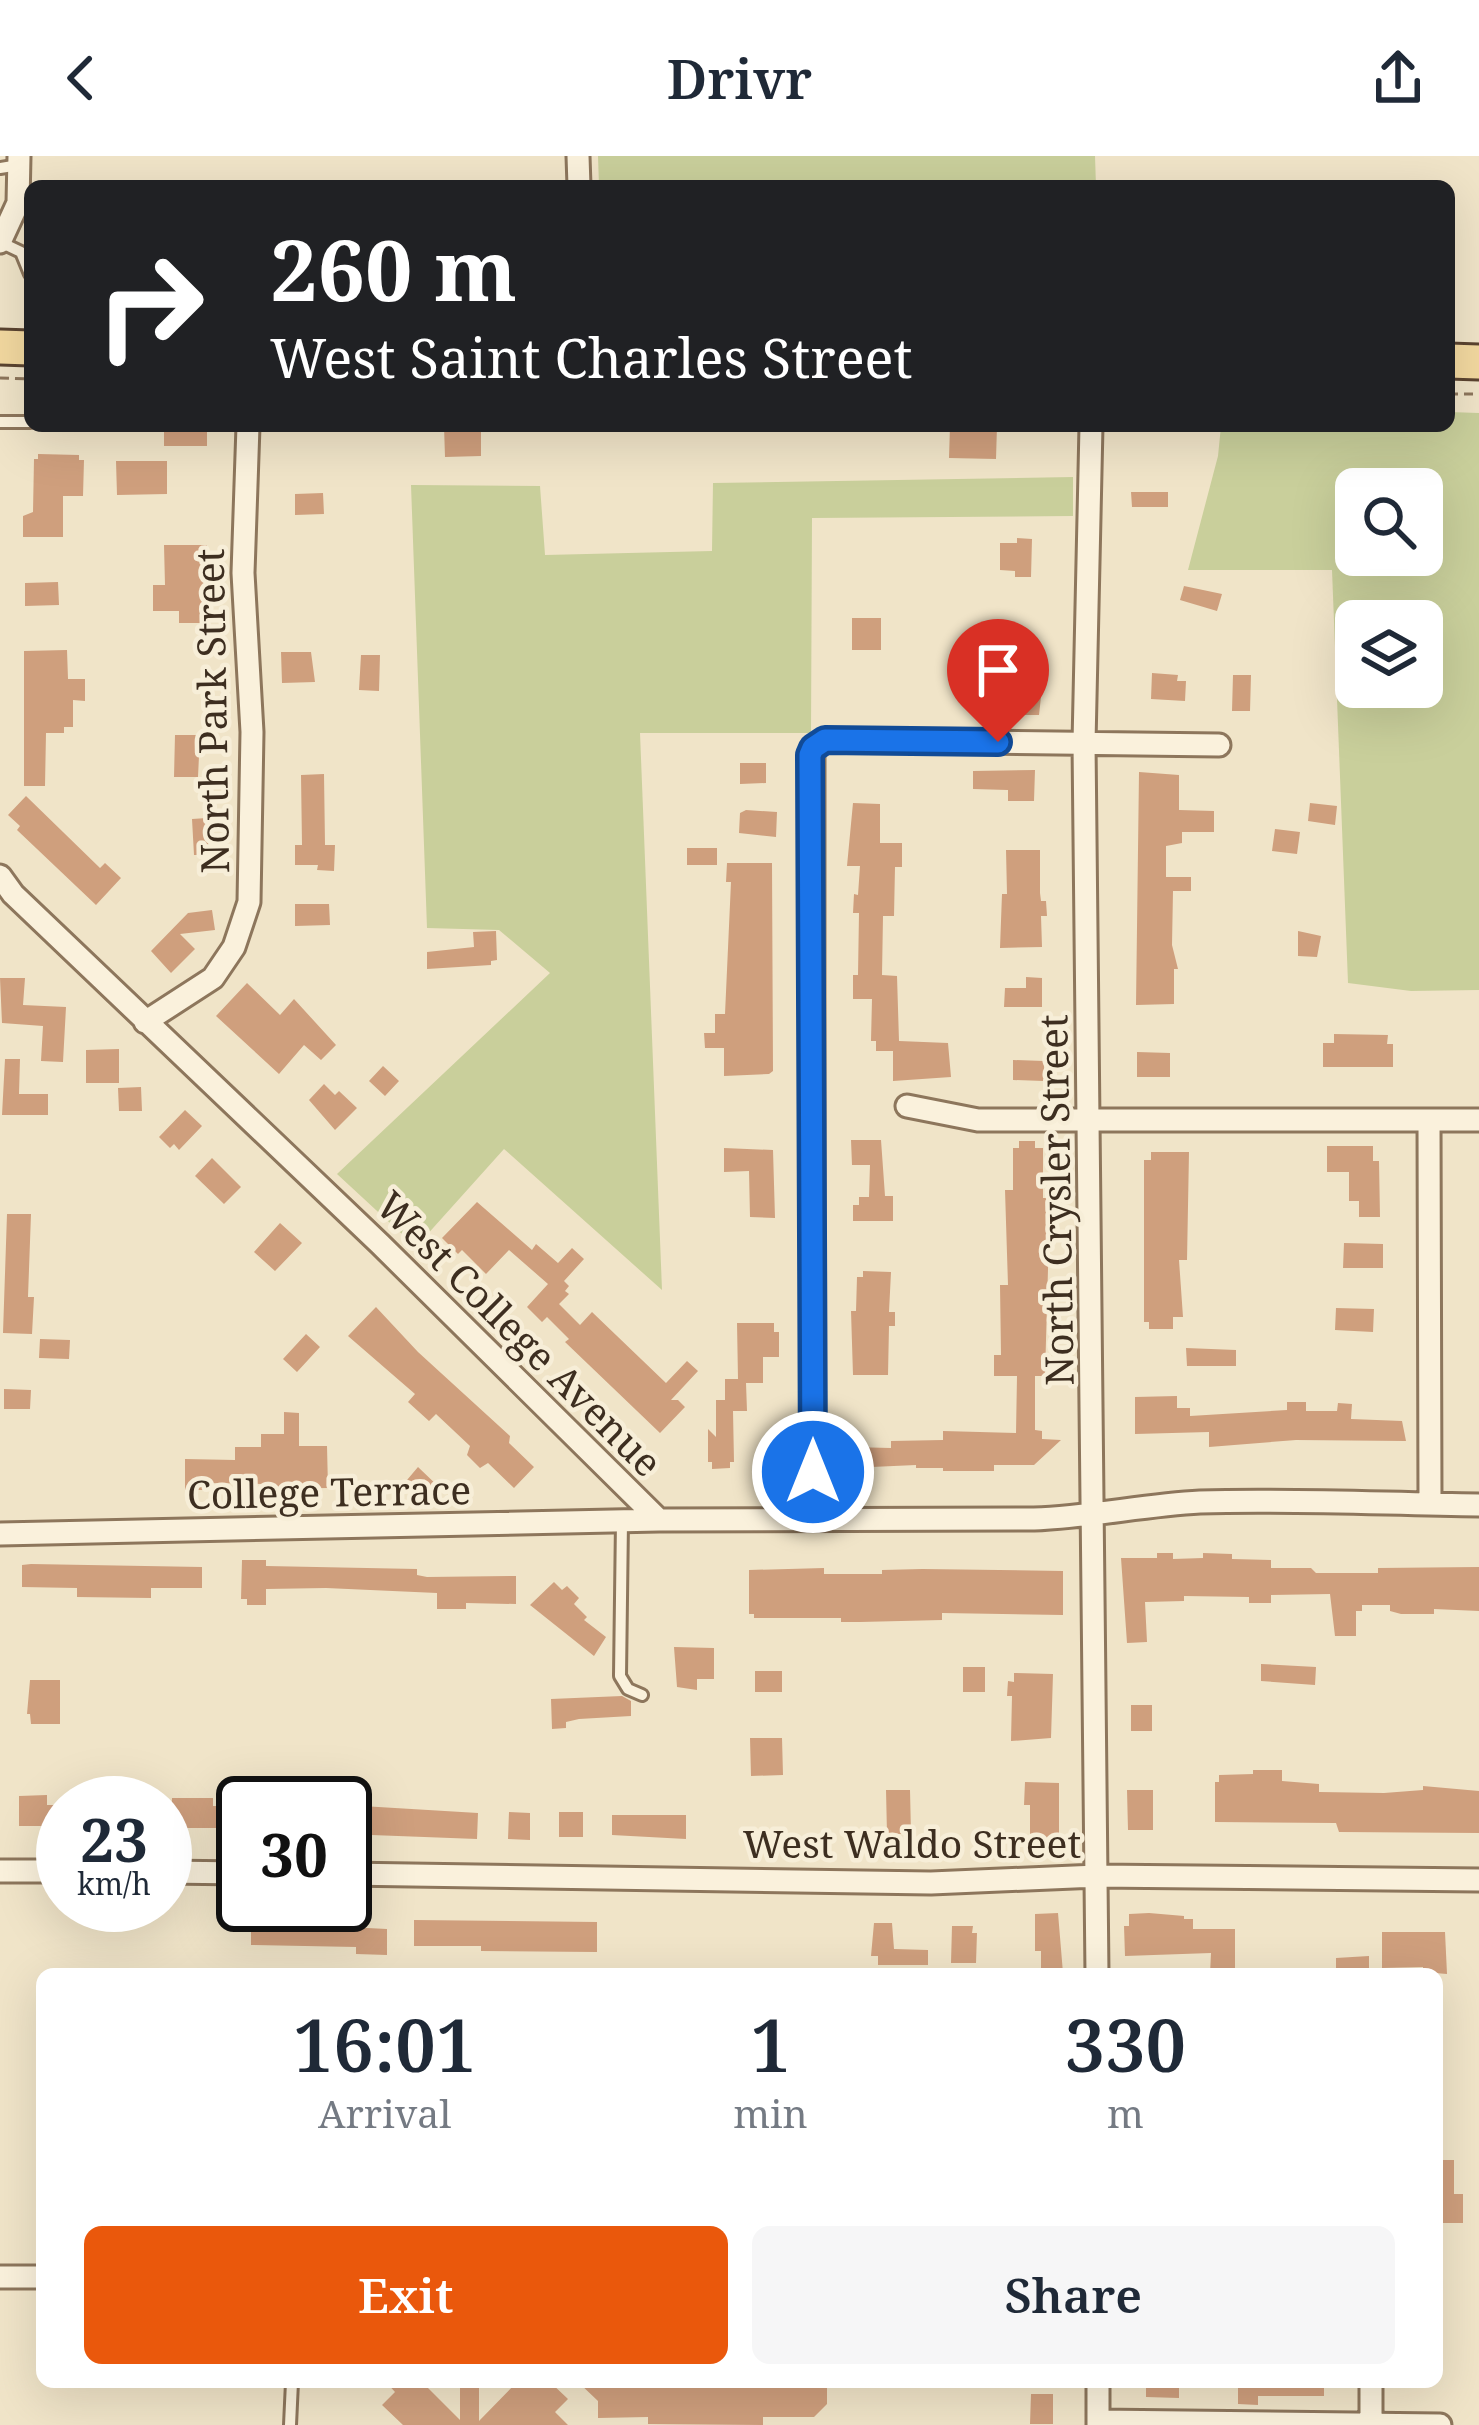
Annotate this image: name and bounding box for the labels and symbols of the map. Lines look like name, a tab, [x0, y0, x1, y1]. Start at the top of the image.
street label: North Park Street	[182, 548, 240, 874]
pin	[947, 619, 1049, 742]
street label: North Crysler Street	[1025, 1014, 1085, 1386]
street label: West College Avenue	[366, 1179, 674, 1487]
position arrow	[750, 1409, 876, 1535]
street label: College Terrace	[186, 1462, 472, 1520]
speed limit sign: 30	[216, 1776, 372, 1932]
street label: West Waldo Street	[743, 1816, 1081, 1869]

